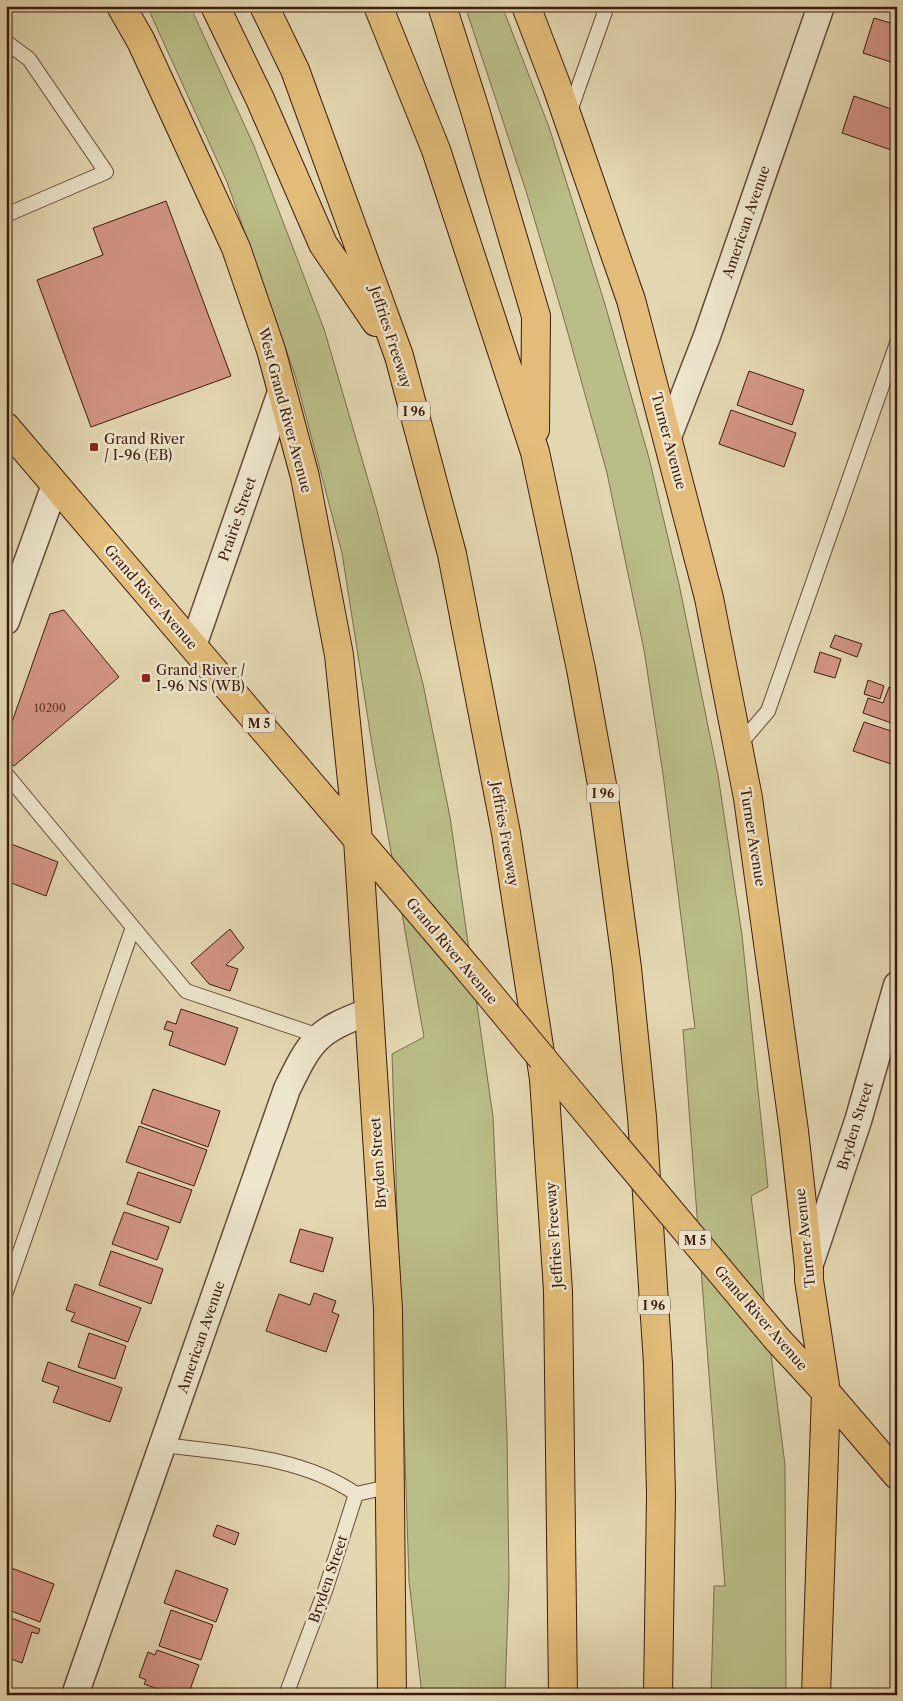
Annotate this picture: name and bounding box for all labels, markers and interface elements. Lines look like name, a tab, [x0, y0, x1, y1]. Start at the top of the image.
street label: American Avenue	[718, 163, 774, 282]
street label: Jeffries Freeway	[365, 282, 416, 391]
street label: West Grand River Avenue	[254, 325, 316, 495]
street label: Turner Avenue	[647, 391, 691, 492]
road number: I 96	[398, 402, 430, 421]
place label: Grand River / I-96 (EB)	[104, 430, 185, 464]
marker: Grand River / I-96 (EB)	[88, 441, 100, 453]
street label: Prairie Street	[214, 474, 260, 564]
street label: Grand River Avenue	[100, 541, 202, 653]
place label: Grand River / I-96 NS (WB)	[156, 661, 245, 695]
marker: Grand River / I-96 NS (WB)	[140, 672, 152, 684]
house number: 10200	[34, 701, 66, 715]
road number: M 5	[243, 714, 275, 732]
street label: Jeffries Freeway	[487, 778, 523, 888]
road number: I 96	[587, 784, 619, 802]
street label: Turner Avenue	[736, 786, 770, 888]
street label: Grand River Avenue	[402, 894, 502, 1008]
street label: Bryden Street	[833, 1080, 877, 1172]
street label: Bryden Street	[366, 1117, 390, 1209]
street label: Jeffries Freeway	[541, 1181, 567, 1291]
street label: Turner Avenue	[791, 1187, 819, 1289]
road number: M 5	[679, 1230, 711, 1250]
street label: Grand River Avenue	[710, 1262, 812, 1374]
street label: American Avenue	[173, 1278, 229, 1397]
road number: I 96	[638, 1296, 670, 1314]
street label: Bryden Street	[305, 1533, 351, 1625]

